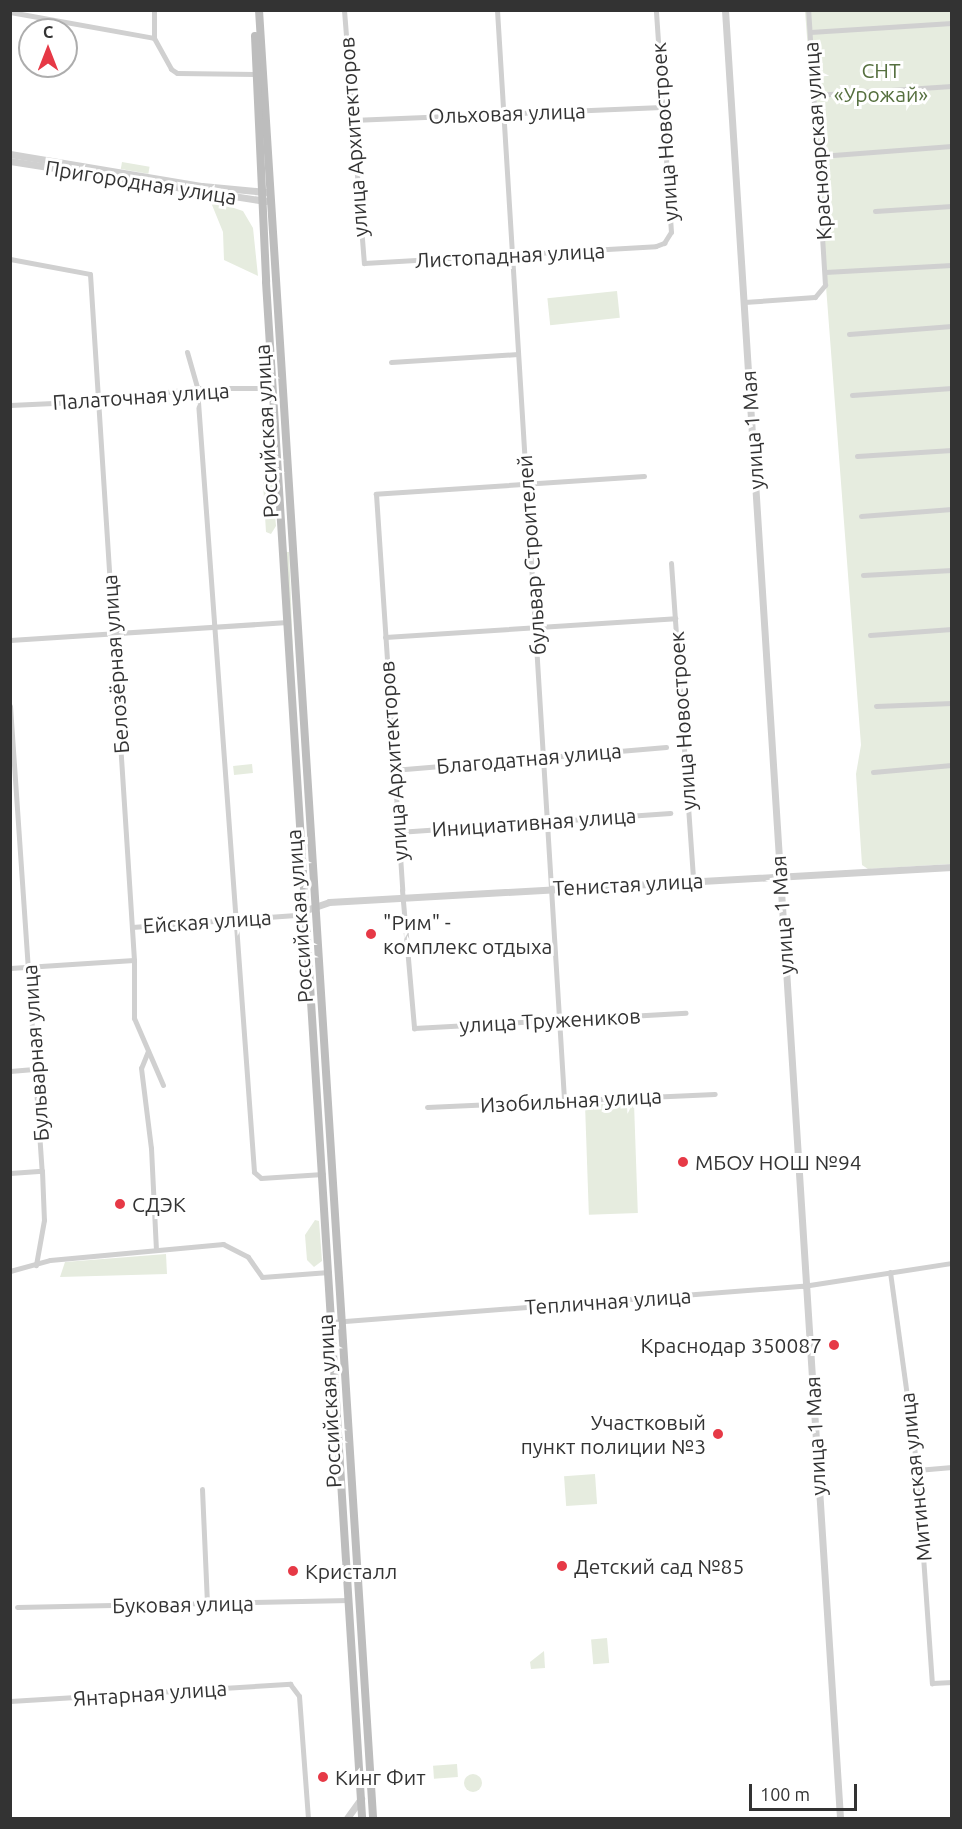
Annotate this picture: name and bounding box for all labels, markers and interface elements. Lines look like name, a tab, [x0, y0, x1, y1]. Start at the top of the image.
north arrow	[18, 18, 78, 78]
text: С	[43, 23, 53, 41]
street label: улица Архитекторов	[333, 36, 373, 238]
street label: Красноярская улица	[798, 41, 836, 241]
street label: улица Новостроек	[645, 42, 683, 222]
park label: СНТ «Урожай»	[834, 57, 928, 107]
street label: Ольховая улица	[428, 98, 586, 128]
street label: Пригородная улица	[43, 154, 239, 210]
street label: Листопадная улица	[414, 237, 606, 273]
street label: Российская улица	[249, 343, 283, 519]
street label: улица 1 Мая	[735, 370, 769, 490]
street label: Палаточная улица	[52, 377, 230, 415]
street label: бульвар Строителей	[511, 454, 551, 656]
street label: Белозёрная улица	[96, 574, 134, 754]
street label: улица Новостроек	[663, 631, 701, 811]
street label: улица Архитекторов	[373, 660, 413, 862]
street label: Благодатная улица	[435, 737, 623, 779]
street label: Инициативная улица	[431, 802, 637, 842]
street label: Российская улица	[280, 828, 318, 1004]
street label: улица 1 Мая	[765, 855, 799, 975]
street label: Тенистая улица	[552, 867, 704, 901]
street label: Ейская улица	[142, 904, 272, 938]
place label: "Рим" - комплекс отдыха	[383, 909, 552, 959]
marker: "Рим" - комплекс отдыха	[364, 927, 378, 941]
street label: Бульварная улица	[16, 964, 54, 1142]
street label: улица Тружеников	[459, 1003, 641, 1037]
street label: Изобильная улица	[480, 1083, 662, 1117]
place label: МБОУ НОШ №94	[695, 1149, 862, 1175]
marker: МБОУ НОШ №94	[676, 1155, 690, 1169]
place label: СДЭК	[132, 1191, 186, 1217]
marker: СДЭК	[113, 1197, 127, 1211]
street label: Тепличная улица	[524, 1283, 692, 1319]
street label: Российская улица	[312, 1313, 346, 1489]
place label: Краснодар 350087	[641, 1332, 822, 1358]
marker: Краснодар 350087	[827, 1338, 841, 1352]
street label: улица 1 Мая	[799, 1376, 831, 1496]
street label: Митинская улица	[894, 1391, 936, 1563]
place label: Участковый пункт полиции №3	[521, 1409, 706, 1459]
marker: Участковый пункт полиции №3	[711, 1427, 725, 1441]
place label: Детский сад №85	[574, 1553, 744, 1579]
place label: Кристалл	[305, 1558, 397, 1584]
marker: Детский сад №85	[555, 1559, 569, 1573]
marker: Кристалл	[286, 1564, 300, 1578]
street label: Буковая улица	[112, 1590, 254, 1618]
street label: Янтарная улица	[72, 1675, 228, 1711]
place label: Кинг Фит	[335, 1764, 426, 1790]
marker: Кинг Фит	[316, 1770, 330, 1784]
scale bar	[752, 1772, 860, 1810]
text: 100 m	[760, 1784, 810, 1804]

